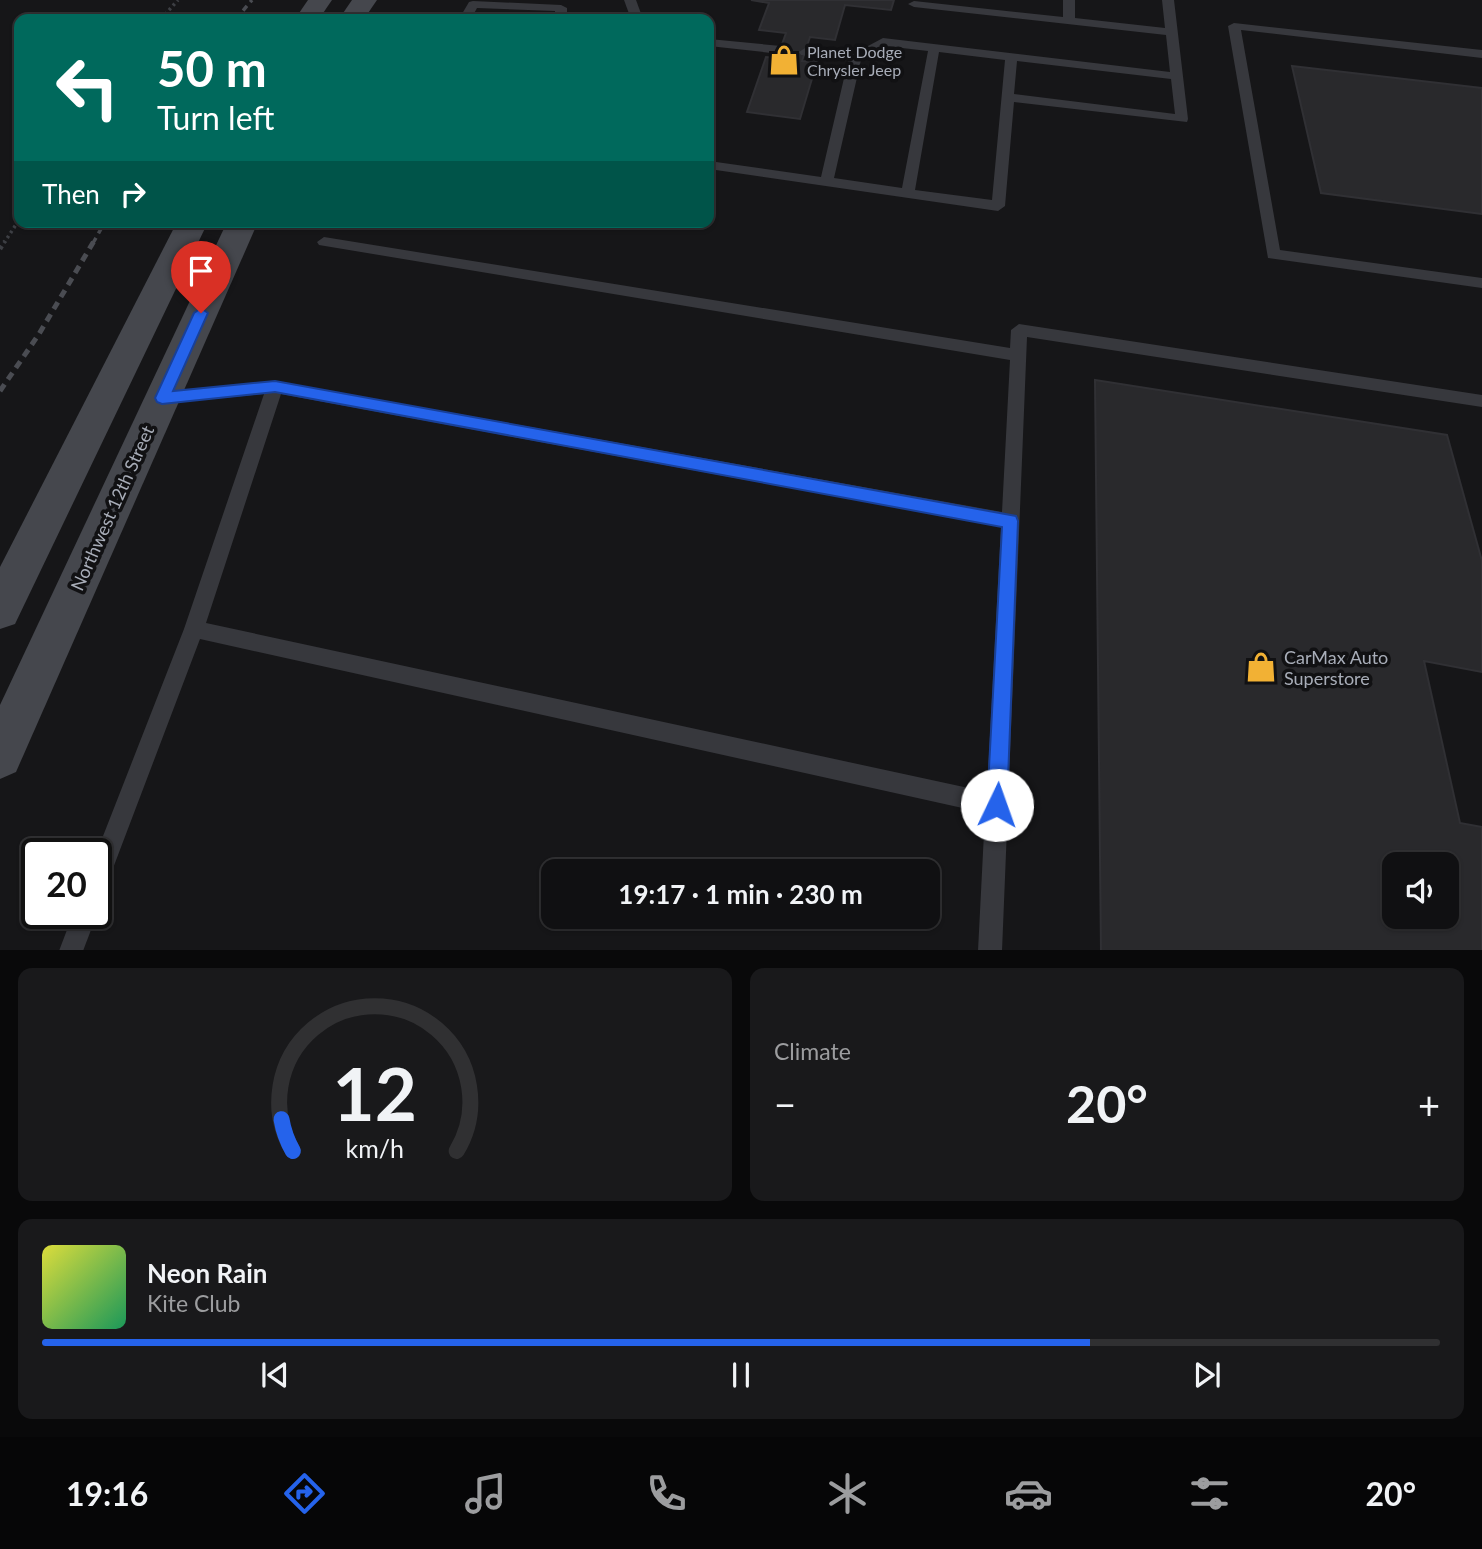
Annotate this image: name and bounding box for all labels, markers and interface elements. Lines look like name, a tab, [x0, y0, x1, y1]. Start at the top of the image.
text: 50 m	[157, 39, 267, 97]
icon: left	[42, 42, 133, 133]
place label: Planet Dodge Chrysler Jeep	[807, 42, 902, 79]
shop icon: Planet Dodge Chrysler Jeep	[767, 43, 801, 77]
text: Turn left	[157, 98, 274, 137]
icon: right	[114, 175, 152, 213]
text: Then	[42, 178, 100, 210]
pin	[171, 241, 231, 313]
icon: arrive	[182, 252, 220, 290]
street label: Northwest 12th Street	[66, 422, 159, 594]
place label: CarMax Auto Superstore	[1284, 646, 1388, 689]
shop icon: CarMax Auto Superstore	[1244, 650, 1278, 684]
position arrow	[960, 768, 1034, 842]
speed limit sign: 20	[21, 838, 112, 929]
map controls	[1382, 852, 1459, 929]
button: sound	[1382, 852, 1459, 929]
text: 19:17 · 1 min · 230 m	[618, 878, 863, 910]
text: Climate	[774, 1037, 851, 1065]
text: 12	[333, 1049, 417, 1137]
text: 20°	[1066, 1072, 1148, 1134]
text: −	[774, 1081, 796, 1127]
text: +	[1418, 1081, 1440, 1127]
text: km/h	[346, 1132, 404, 1162]
text: Neon Rain	[147, 1257, 267, 1289]
text: Kite Club	[147, 1289, 240, 1317]
icon: previous	[256, 1356, 294, 1394]
icon: pause	[722, 1356, 760, 1394]
icon: next	[1188, 1356, 1226, 1394]
icon: directions	[280, 1469, 329, 1518]
icon: music	[461, 1469, 510, 1518]
icon: phone	[642, 1469, 691, 1518]
icon: climate	[823, 1469, 872, 1518]
icon: car	[1004, 1469, 1053, 1518]
icon: filters	[1185, 1469, 1234, 1518]
text: 19:16	[66, 1474, 148, 1513]
text: 20°	[1366, 1474, 1416, 1513]

